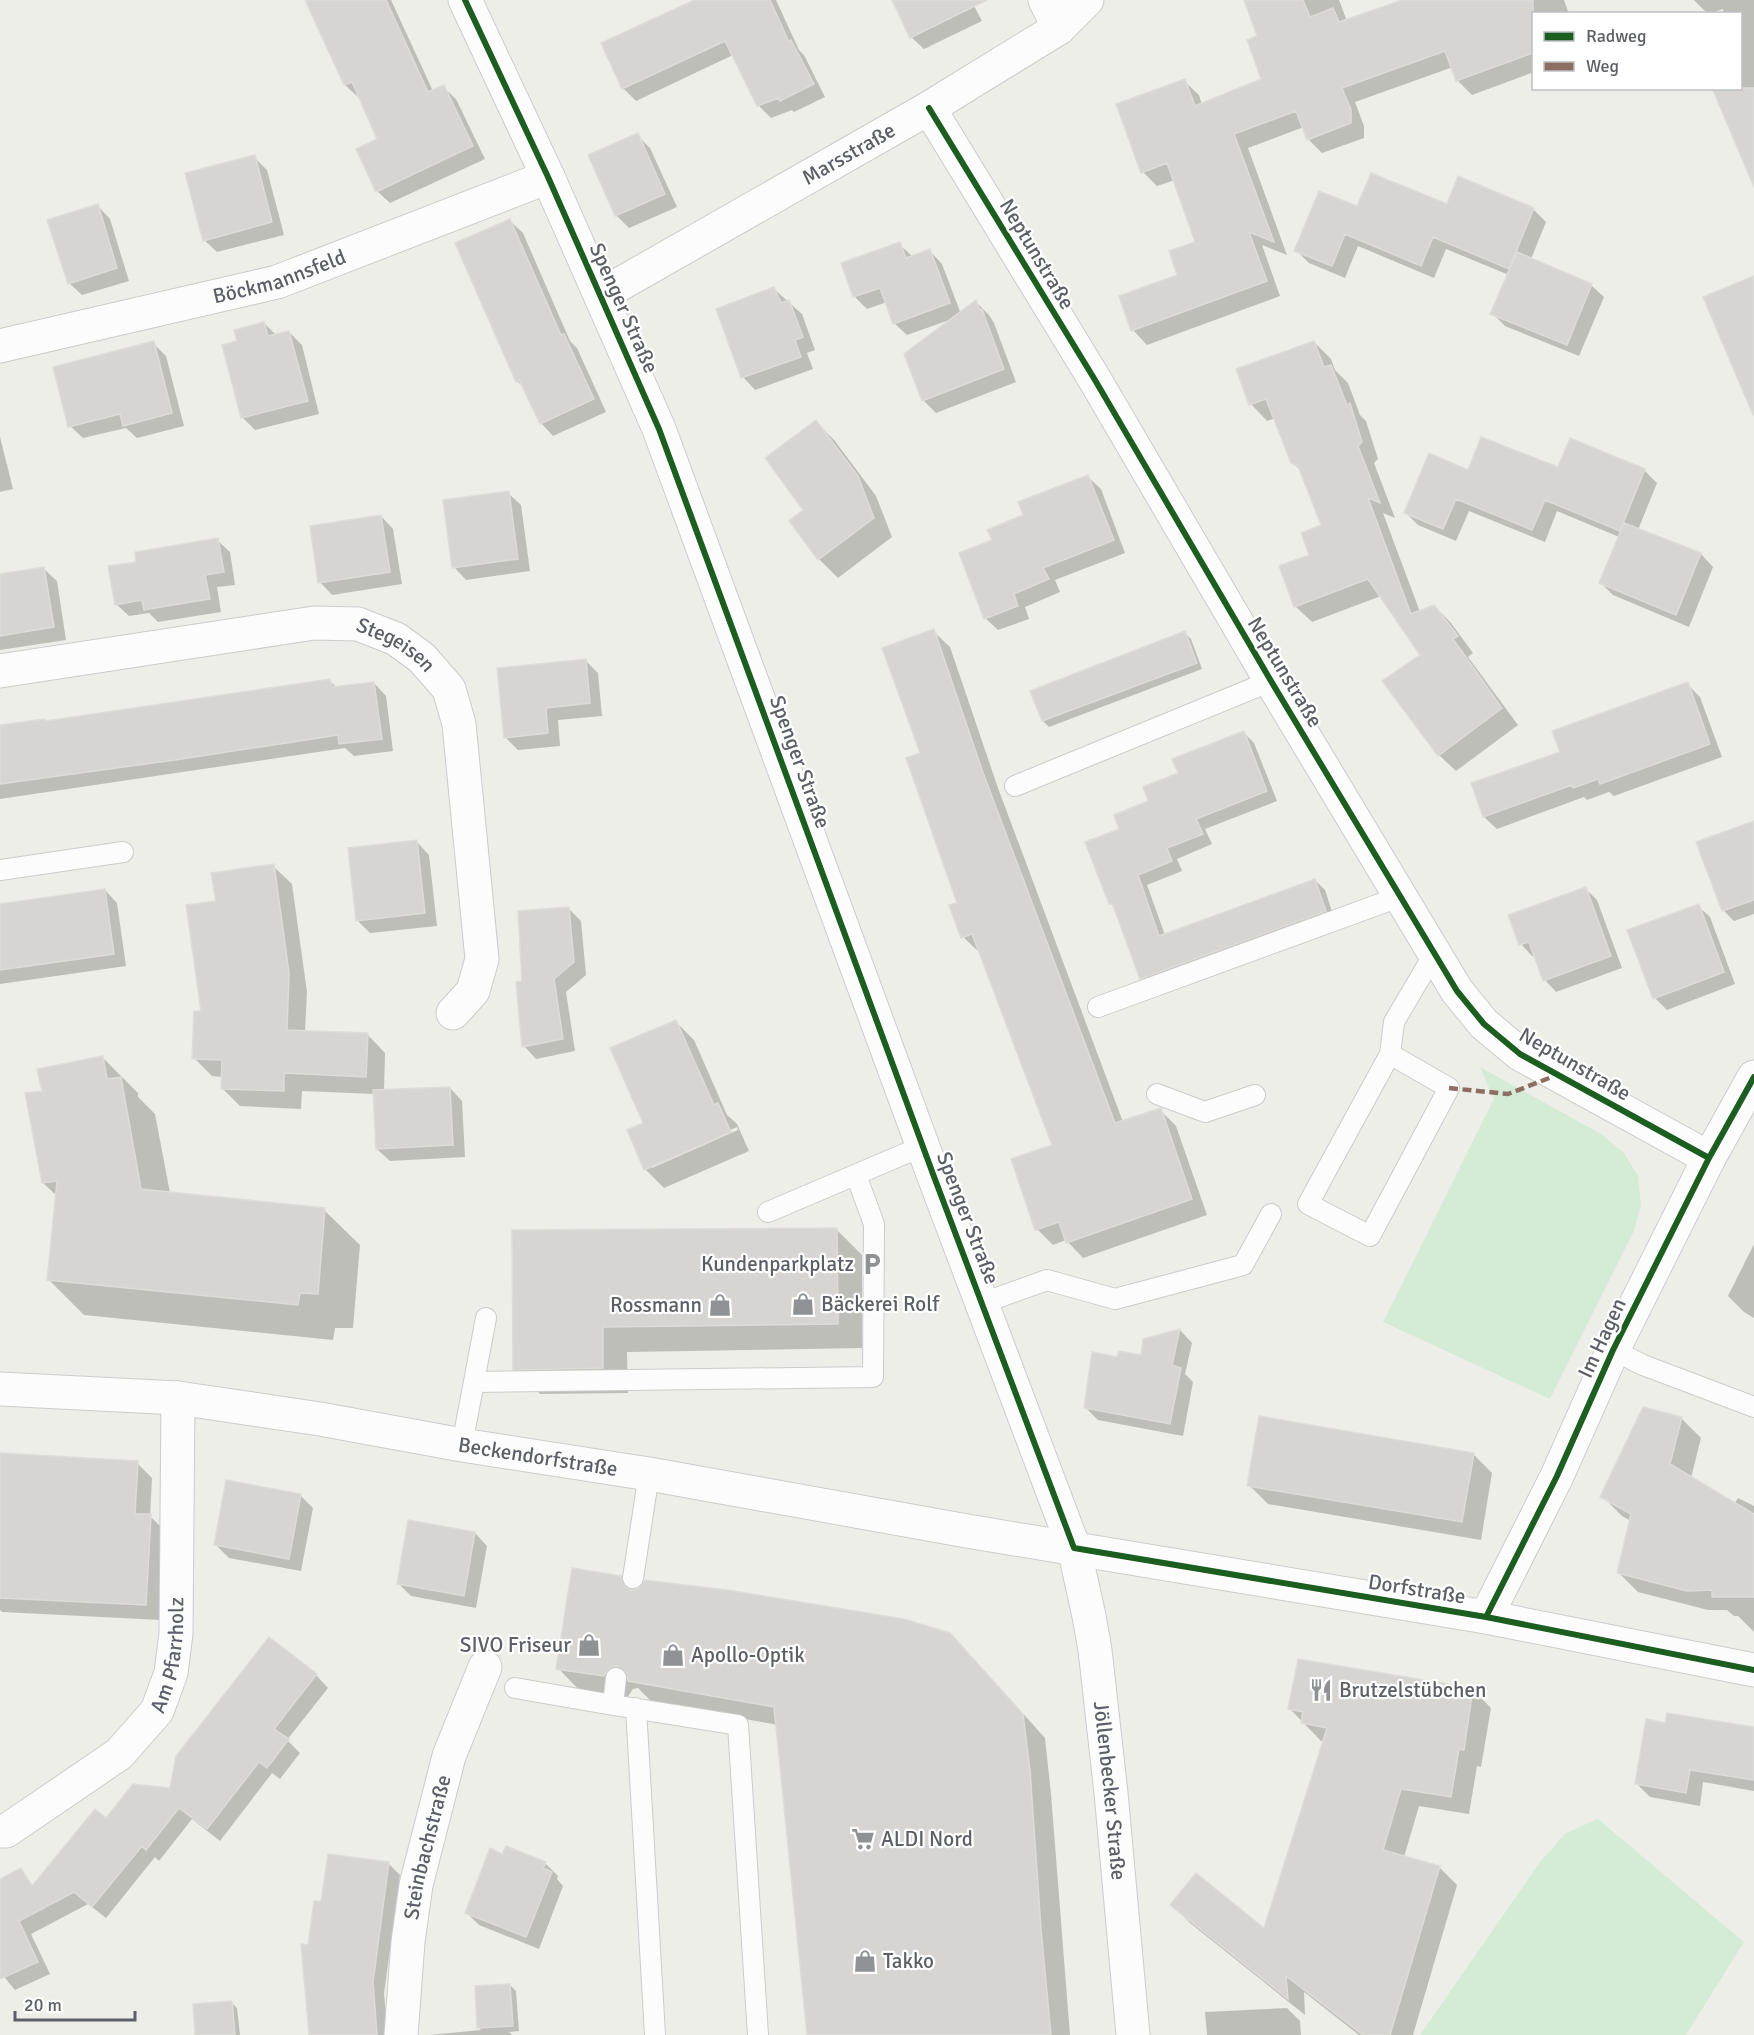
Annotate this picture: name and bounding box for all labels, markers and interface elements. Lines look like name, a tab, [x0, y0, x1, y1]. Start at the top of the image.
legend	[1532, 12, 1742, 90]
text: Radweg	[1586, 25, 1647, 47]
text: Weg	[1586, 55, 1619, 77]
street label: Marsstraße	[797, 117, 900, 191]
street label: Neptunstraße	[994, 194, 1080, 314]
street label: Spenger Straße	[584, 239, 664, 377]
street label: Böckmannsfeld	[210, 244, 350, 309]
street label: Stegeisen	[353, 612, 441, 677]
street label: Neptunstraße	[1242, 612, 1328, 732]
street label: Spenger Straße	[764, 692, 836, 832]
street label: Neptunstraße	[1515, 1022, 1635, 1106]
street label: Spenger Straße	[931, 1148, 1005, 1288]
place label: Kundenparkplatz	[701, 1251, 854, 1277]
parking icon: Kundenparkplatz	[859, 1251, 885, 1277]
shop icon: Bäckerei Rolf	[790, 1291, 816, 1317]
place label: Bäckerei Rolf	[821, 1291, 940, 1317]
place label: Rossmann	[610, 1292, 702, 1318]
shop icon: Rossmann	[707, 1292, 733, 1318]
street label: Im Hagen	[1572, 1294, 1632, 1382]
street label: Beckendorfstraße	[456, 1432, 620, 1482]
street label: Dorfstraße	[1366, 1568, 1468, 1610]
street label: Am Pfarrholz	[144, 1597, 189, 1716]
place label: SIVO Friseur	[460, 1632, 571, 1658]
shop icon: SIVO Friseur	[576, 1632, 602, 1658]
shop icon: Apollo-Optik	[660, 1642, 686, 1668]
place label: Apollo-Optik	[691, 1642, 805, 1668]
restaurant icon: Brutzelstübchen	[1308, 1677, 1334, 1703]
place label: Brutzelstübchen	[1339, 1677, 1486, 1703]
street label: Jöllenbecker Straße	[1088, 1700, 1132, 1881]
street label: Steinbachstraße	[398, 1772, 457, 1921]
supermarket icon: ALDI Nord	[850, 1826, 876, 1852]
place label: ALDI Nord	[881, 1826, 973, 1852]
shop icon: Takko	[852, 1948, 878, 1974]
place label: Takko	[883, 1948, 934, 1974]
scale bar	[15, 1984, 135, 2022]
text: 20 m	[24, 1994, 62, 2016]

